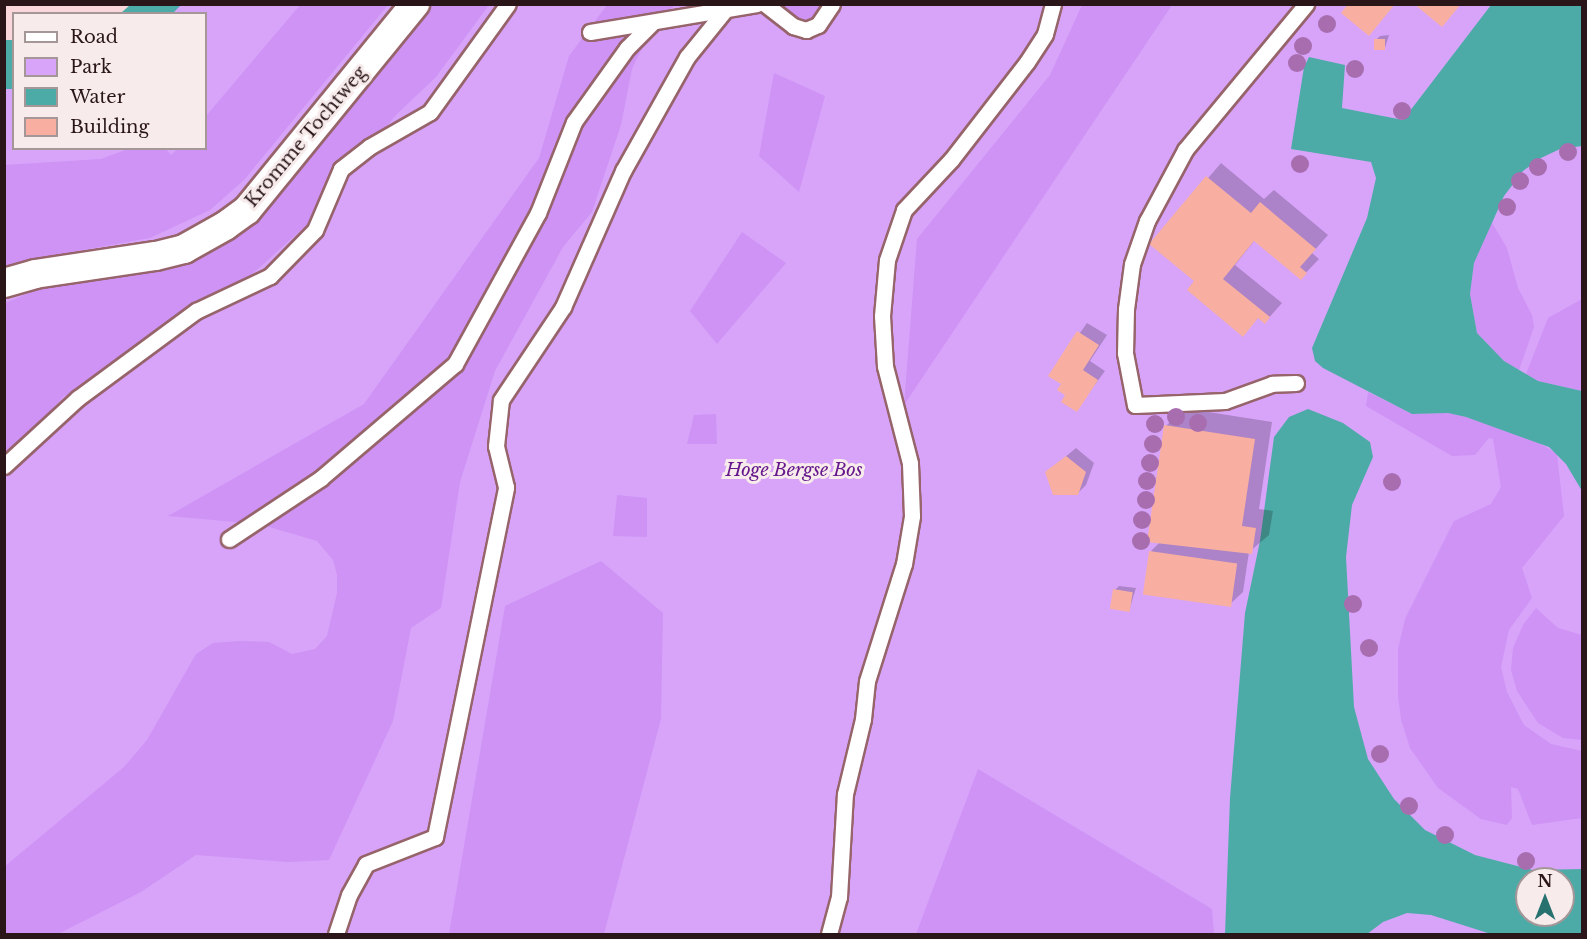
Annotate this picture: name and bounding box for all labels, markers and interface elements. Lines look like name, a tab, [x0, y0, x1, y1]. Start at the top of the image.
legend	[12, 12, 207, 150]
text: Road	[70, 26, 118, 48]
text: Park	[70, 56, 112, 78]
street label: Kromme Tochtweg	[241, 62, 371, 212]
text: Water	[70, 86, 125, 108]
text: Building	[70, 116, 149, 138]
park label: Hoge Bergse Bos	[725, 459, 863, 481]
north arrow	[1515, 867, 1575, 927]
text: N	[1537, 871, 1553, 891]

